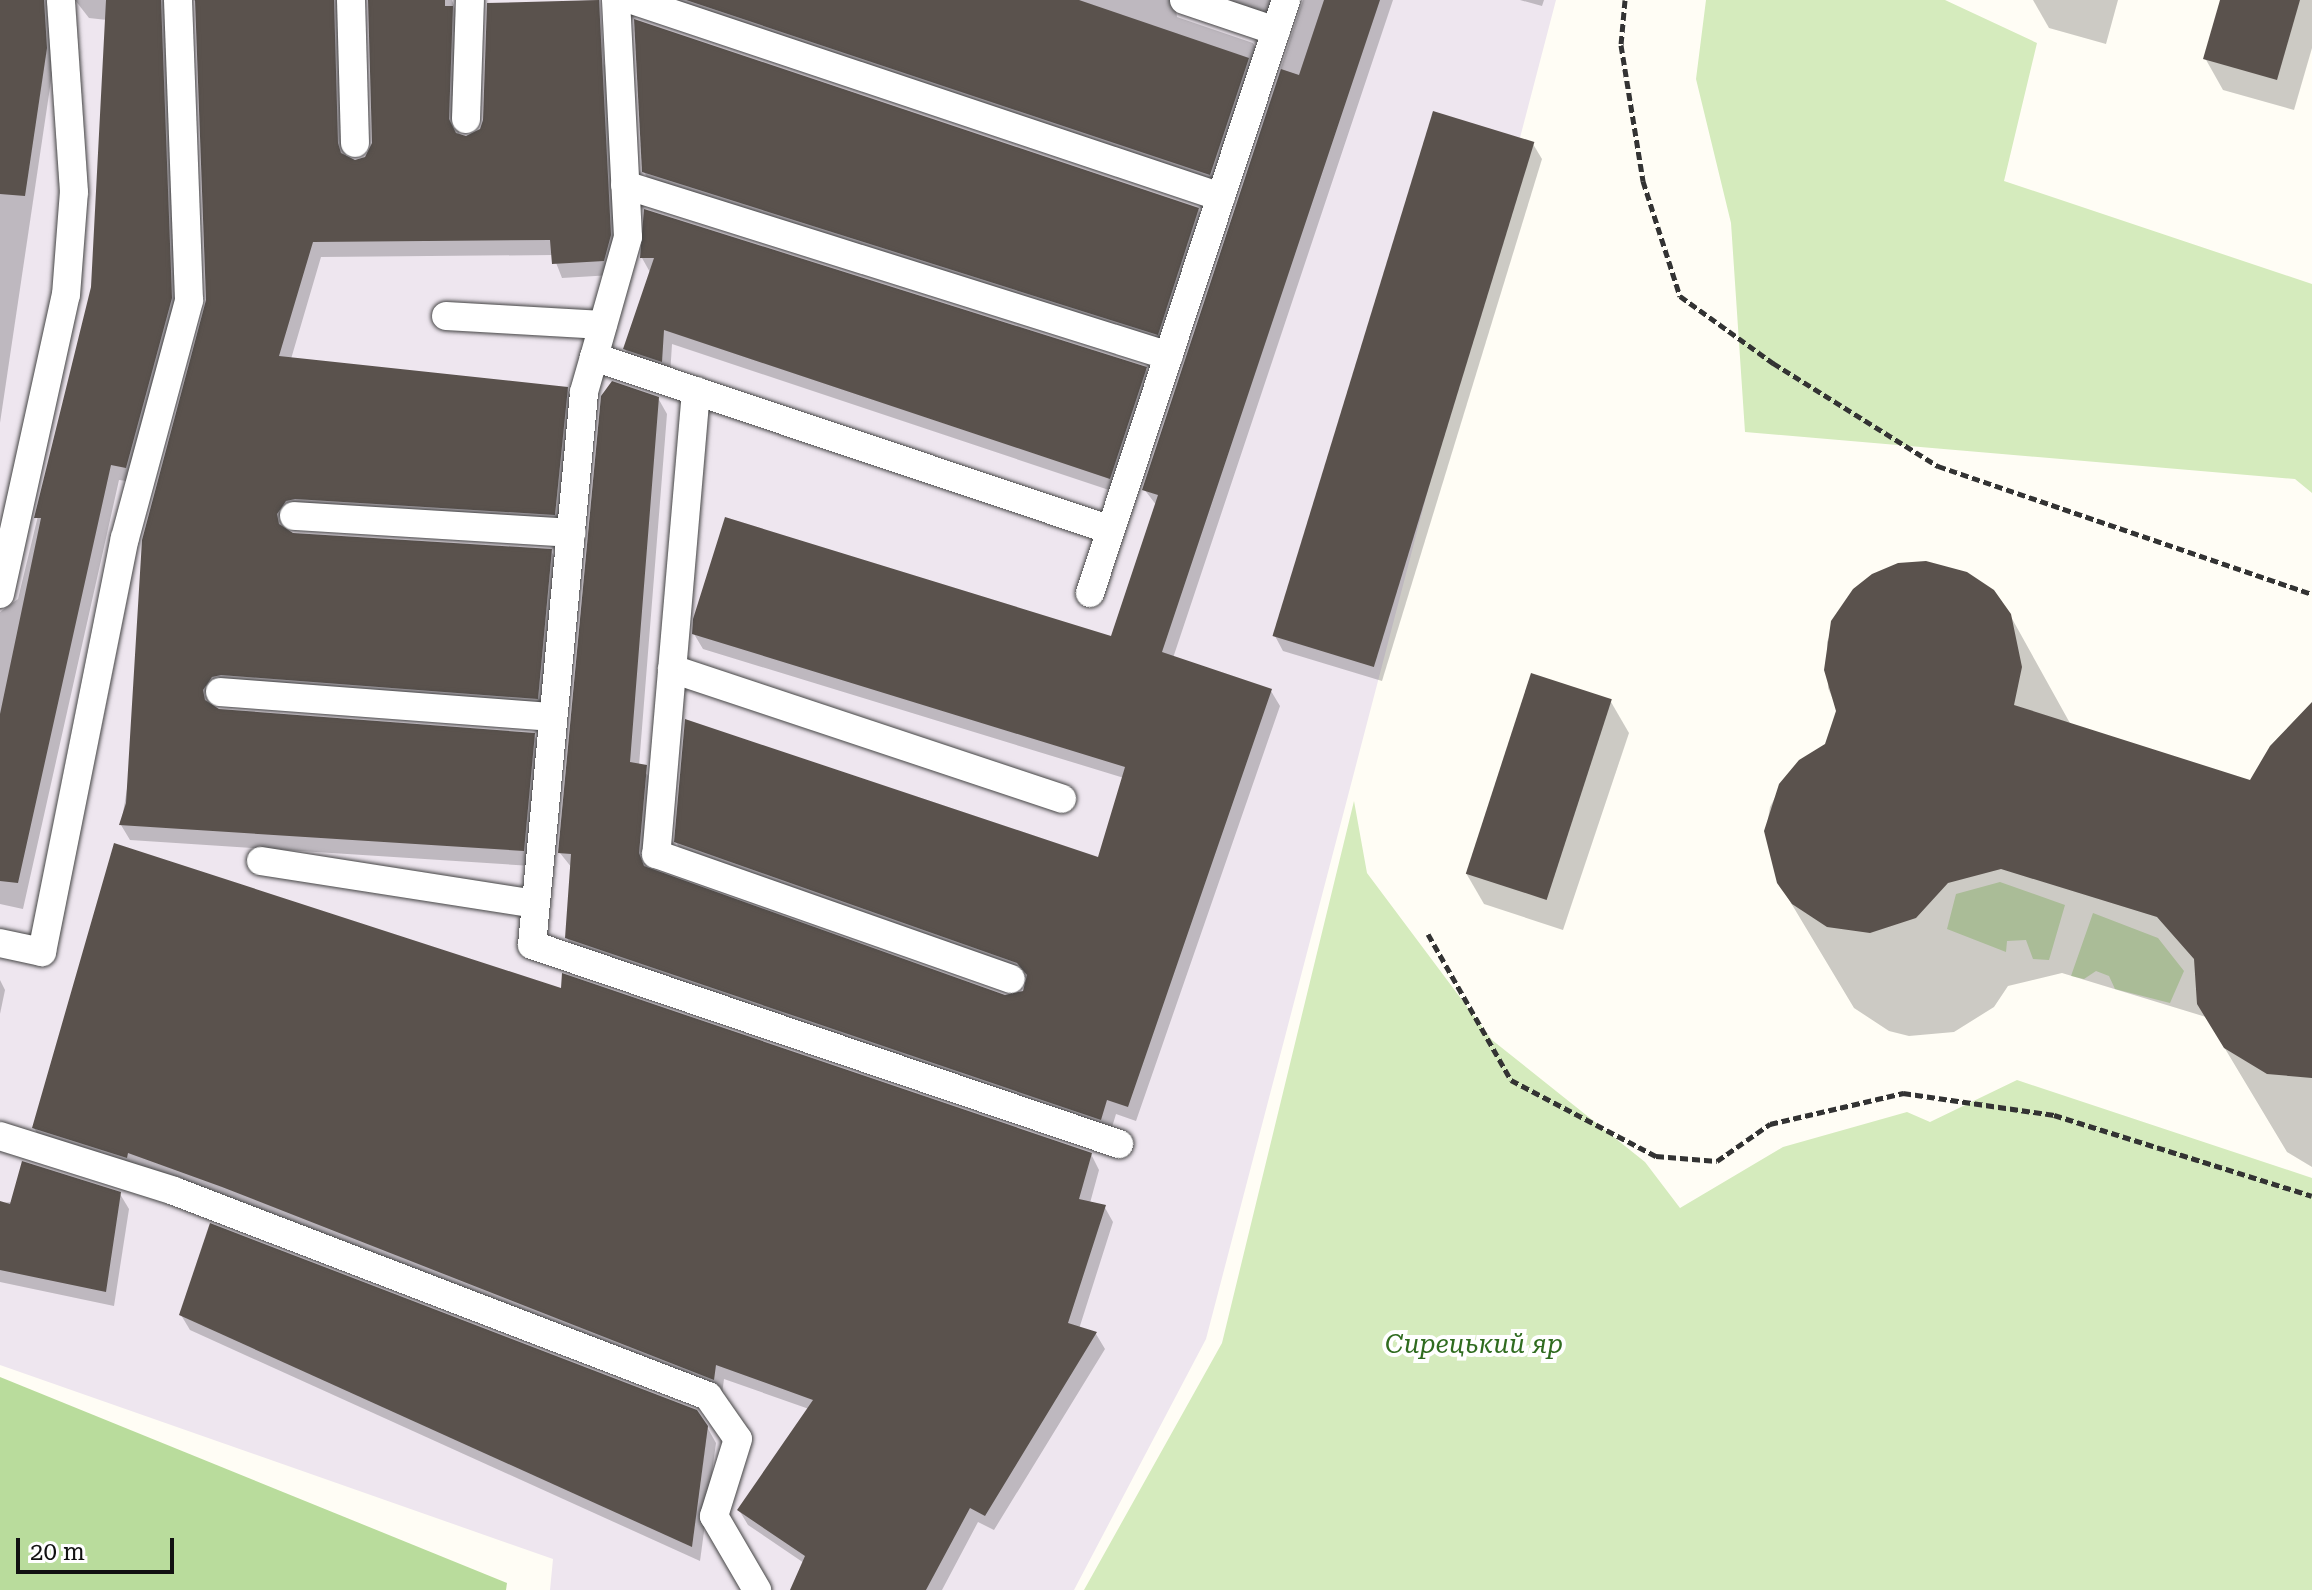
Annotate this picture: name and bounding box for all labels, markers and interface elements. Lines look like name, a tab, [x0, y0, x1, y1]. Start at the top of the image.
park label: Сирецький яр	[1385, 1329, 1563, 1361]
scale bar	[20, 1522, 178, 1572]
text: 20 m	[30, 1538, 85, 1566]

